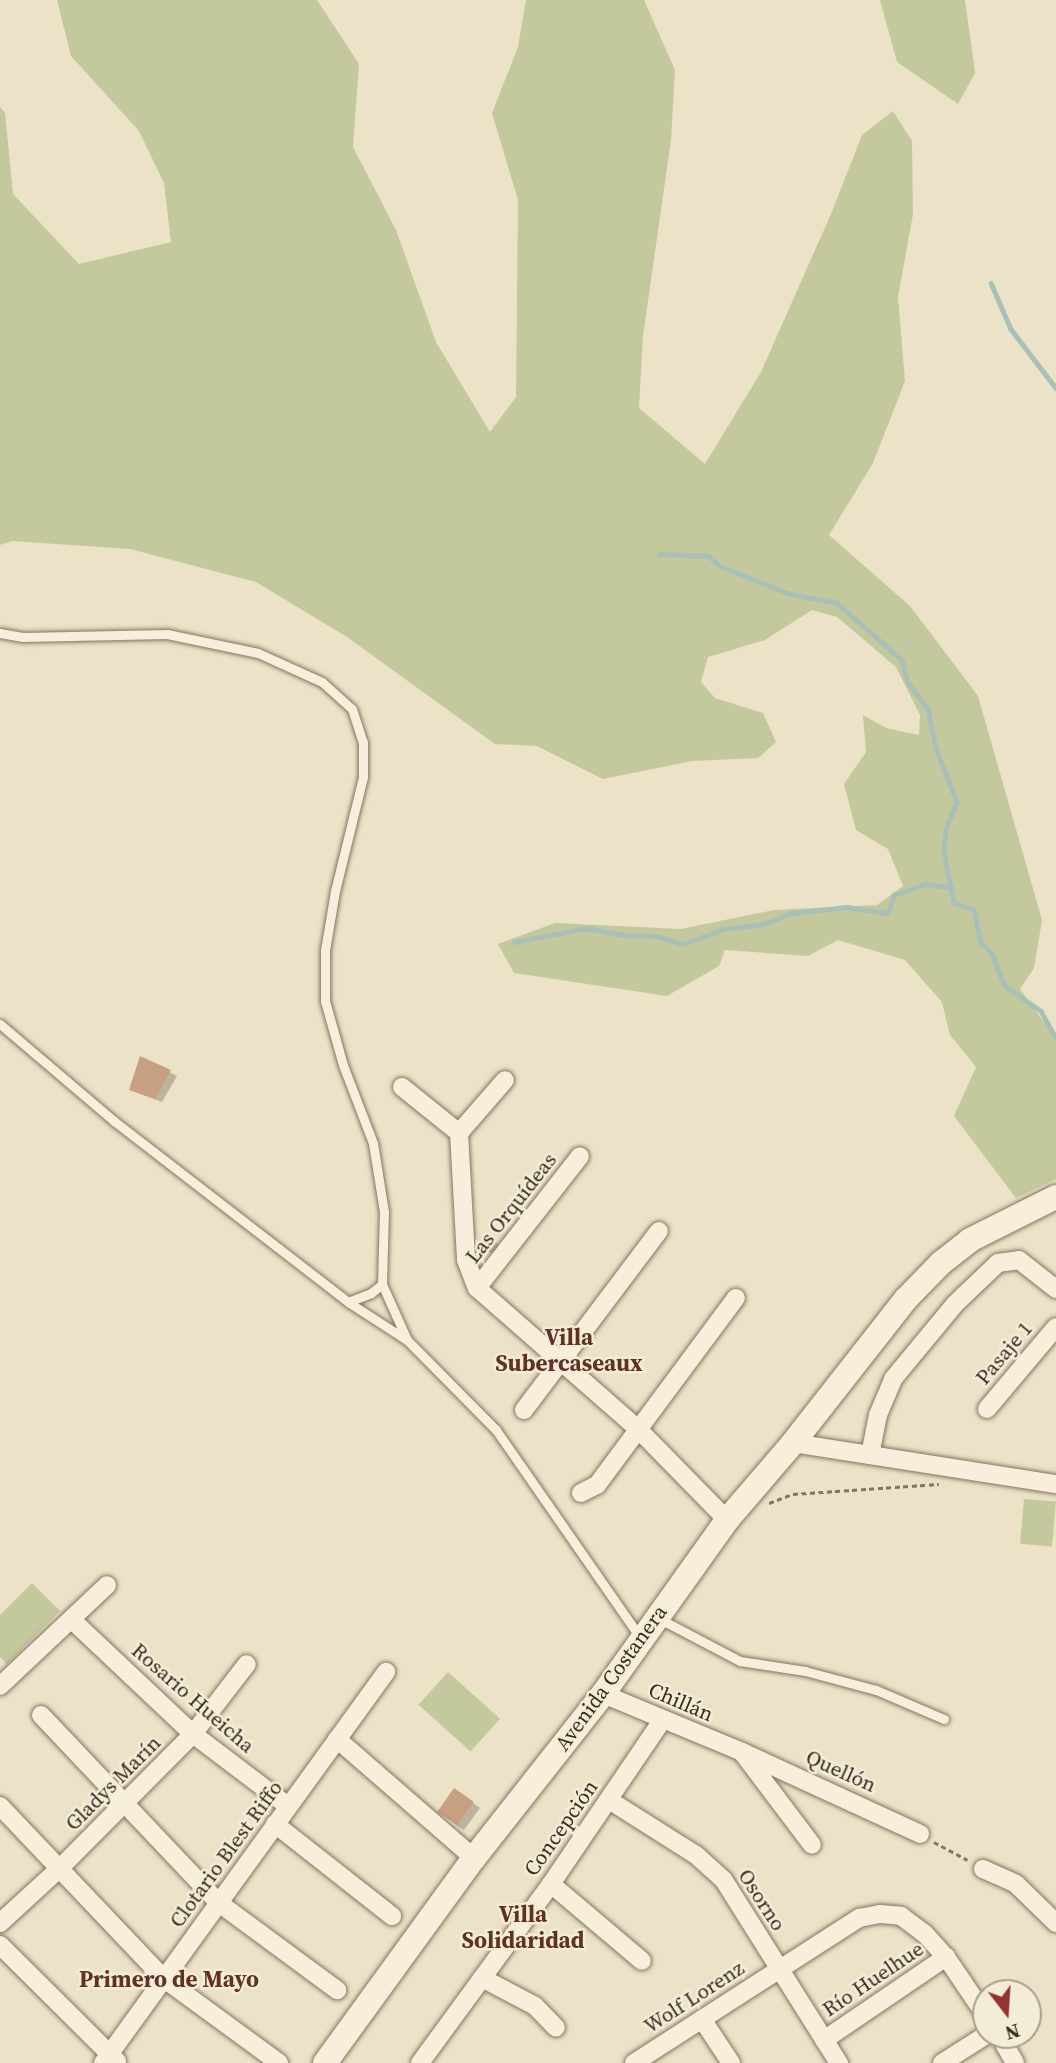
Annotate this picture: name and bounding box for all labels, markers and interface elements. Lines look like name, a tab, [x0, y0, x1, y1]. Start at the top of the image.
street label: Las Orquídeas	[460, 1148, 562, 1268]
street label: Pasaje 1	[970, 1316, 1038, 1390]
district label: Villa Subercaseaux	[495, 1323, 643, 1377]
street label: Avenida Costanera	[550, 1600, 672, 1756]
street label: Rosario Hueicha	[126, 1638, 260, 1758]
street label: Chillán	[645, 1677, 717, 1727]
street label: Gladys Marín	[60, 1730, 166, 1836]
street label: Quellón	[802, 1744, 880, 1798]
street label: Concepción	[519, 1775, 603, 1881]
street label: Clotario Blest Riffo	[164, 1776, 288, 1932]
street label: Osorno	[733, 1864, 791, 1936]
district label: Villa Solidaridad	[462, 1900, 584, 1954]
street label: Río Huelhue	[818, 1936, 928, 2022]
street label: Wolf Lorenz	[639, 1955, 749, 2039]
district label: Primero de Mayo	[79, 1965, 259, 1993]
north arrow	[972, 1979, 1042, 2049]
text: N	[1002, 2018, 1023, 2047]

